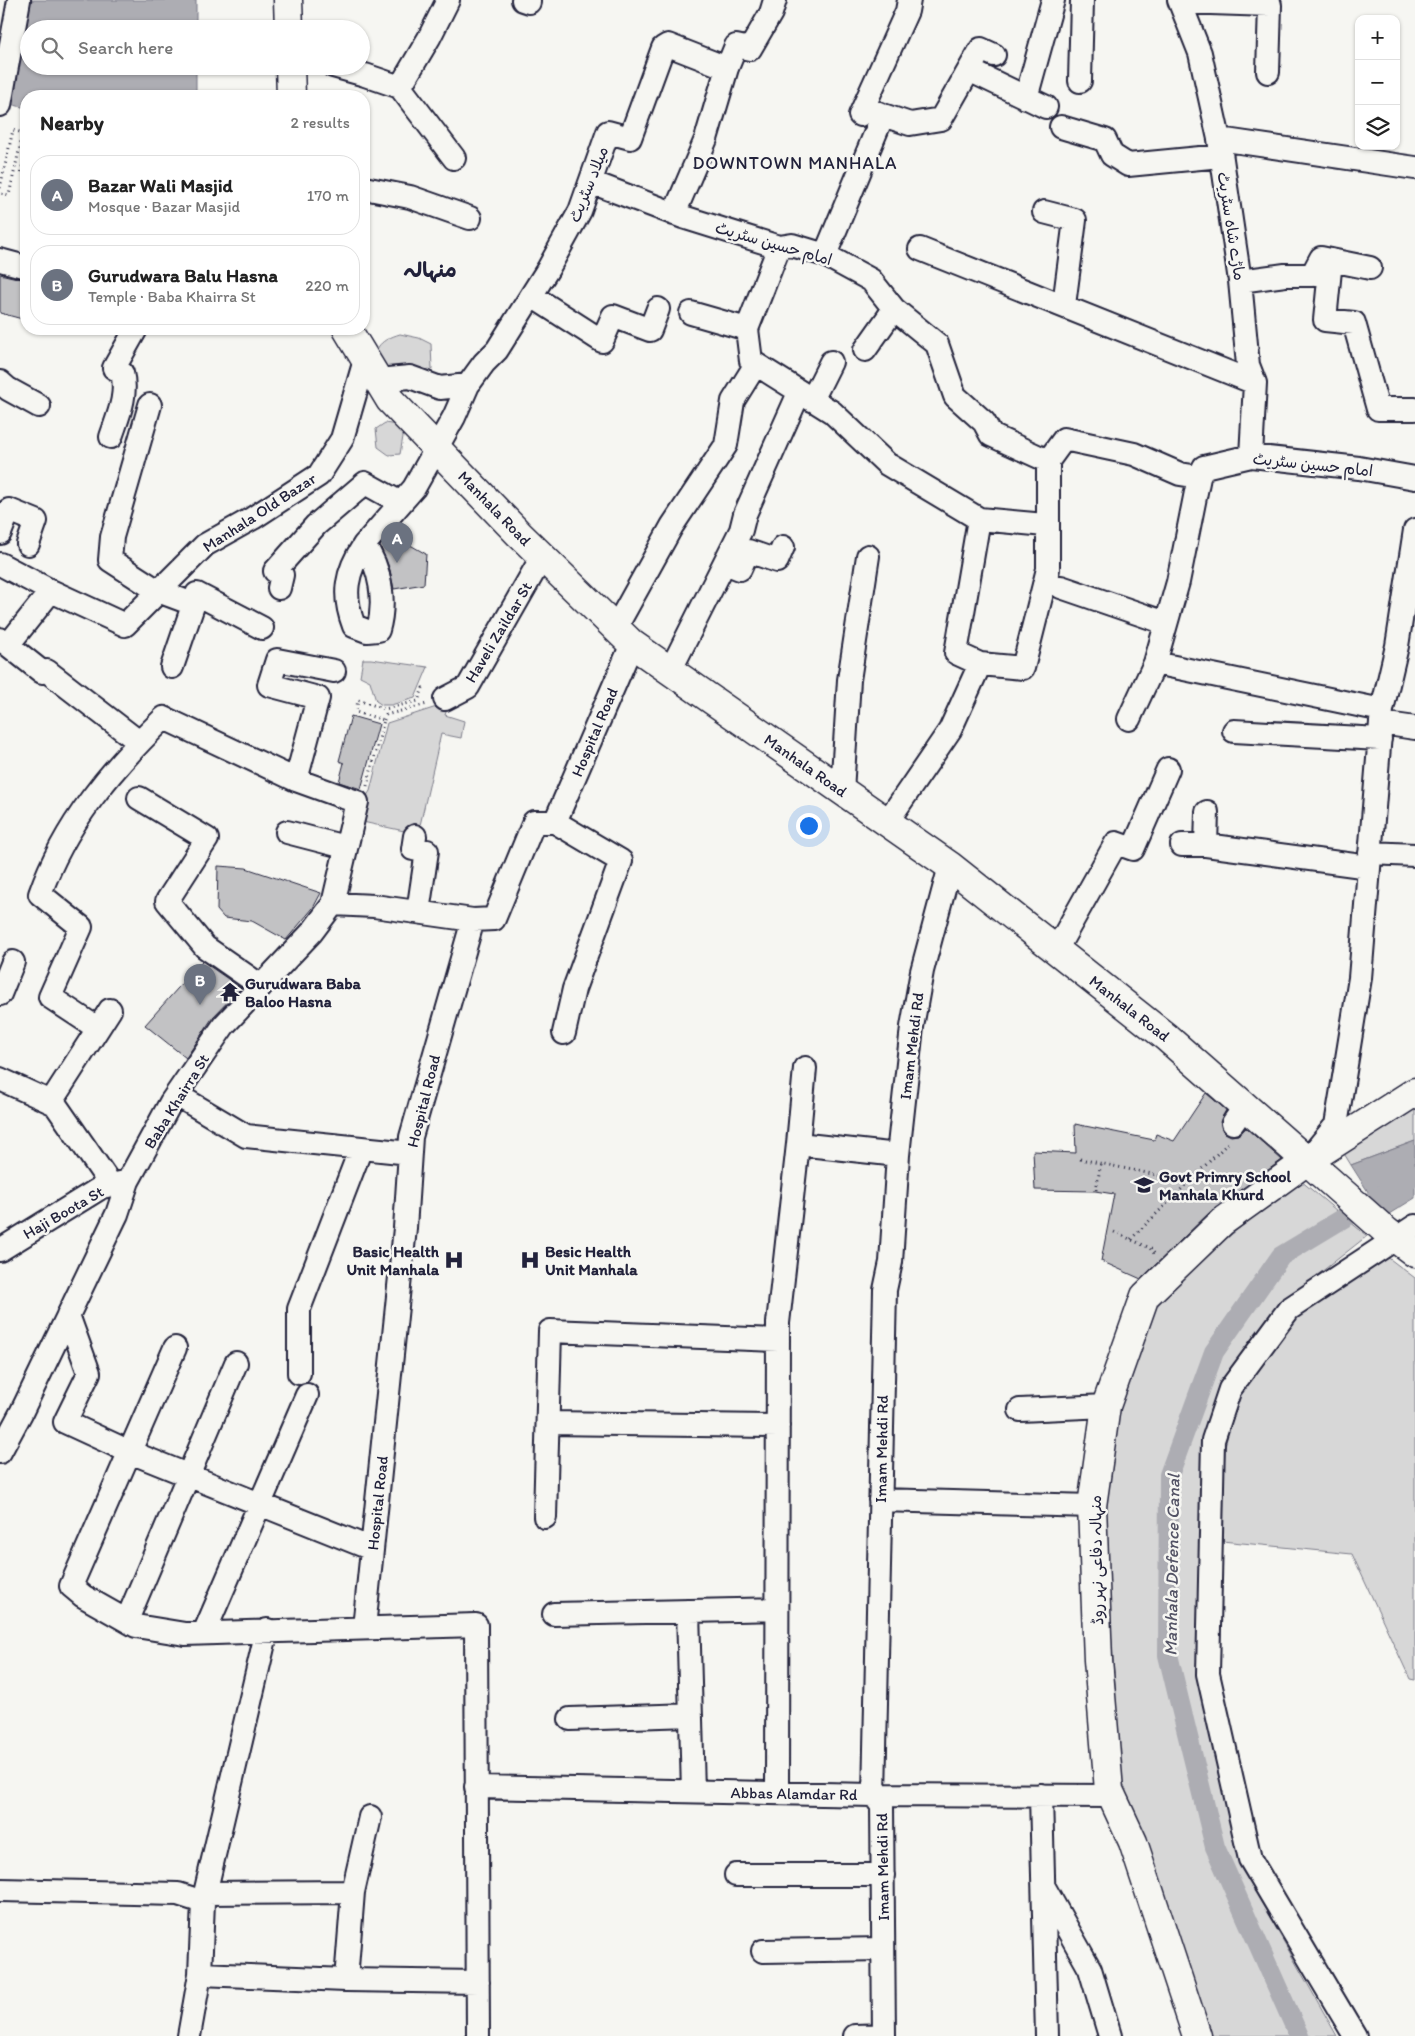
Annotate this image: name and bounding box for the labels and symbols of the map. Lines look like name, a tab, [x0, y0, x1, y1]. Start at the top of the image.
street label: میلاد سٹریٹ	[565, 143, 612, 225]
district label: DOWNTOWN MANHALA	[692, 152, 898, 174]
street label: ماڑے شاہ سٹریٹ	[1214, 170, 1249, 282]
street label: امام حسین سٹریٹ	[712, 218, 835, 272]
district label: منہالہ	[403, 257, 457, 283]
street label: امام حسین سٹریٹ	[1252, 449, 1374, 483]
street label: Manhala Road	[454, 467, 535, 550]
street label: Manhala Old Bazar	[199, 468, 320, 556]
pin: A	[381, 522, 413, 563]
street label: Haveli Zaildar St	[461, 578, 536, 686]
street label: Hospital Road	[567, 684, 622, 780]
street label: Manhala Road	[761, 730, 851, 801]
your location	[796, 813, 822, 839]
pin: B	[184, 964, 216, 1005]
street label: Manhala Road	[1086, 971, 1174, 1046]
place label: Gurudwara Baba Baloo Hasna	[245, 974, 362, 1011]
temple icon: Gurudwara Baba Baloo Hasna	[219, 981, 241, 1003]
street label: Imam Mehdi Rd	[895, 991, 928, 1101]
street label: Baba Khairra St	[140, 1050, 213, 1152]
street label: Hospital Road	[403, 1052, 444, 1150]
place label: Govt Primry School Manhala Khurd	[1159, 1167, 1291, 1204]
school or university icon: Govt Primry School Manhala Khurd	[1133, 1174, 1155, 1196]
street label: Haji Boota St	[20, 1182, 107, 1243]
place label: Basic Health Unit Manhala	[346, 1242, 440, 1279]
place label: Besic Health Unit Manhala	[545, 1242, 638, 1279]
hospital icon: Basic Health Unit Manhala	[443, 1249, 465, 1271]
hospital icon: Besic Health Unit Manhala	[519, 1249, 541, 1271]
street label: Imam Mehdi Rd	[871, 1394, 892, 1503]
street label: Hospital Road	[363, 1454, 392, 1551]
water label: Manhala Defence Canal	[1159, 1472, 1185, 1656]
street label: منہالہ دفاعی نہر روڈ	[1086, 1495, 1108, 1625]
street label: Abbas Alamdar Rd	[730, 1783, 858, 1804]
street label: Imam Mehdi Rd	[872, 1812, 893, 1921]

